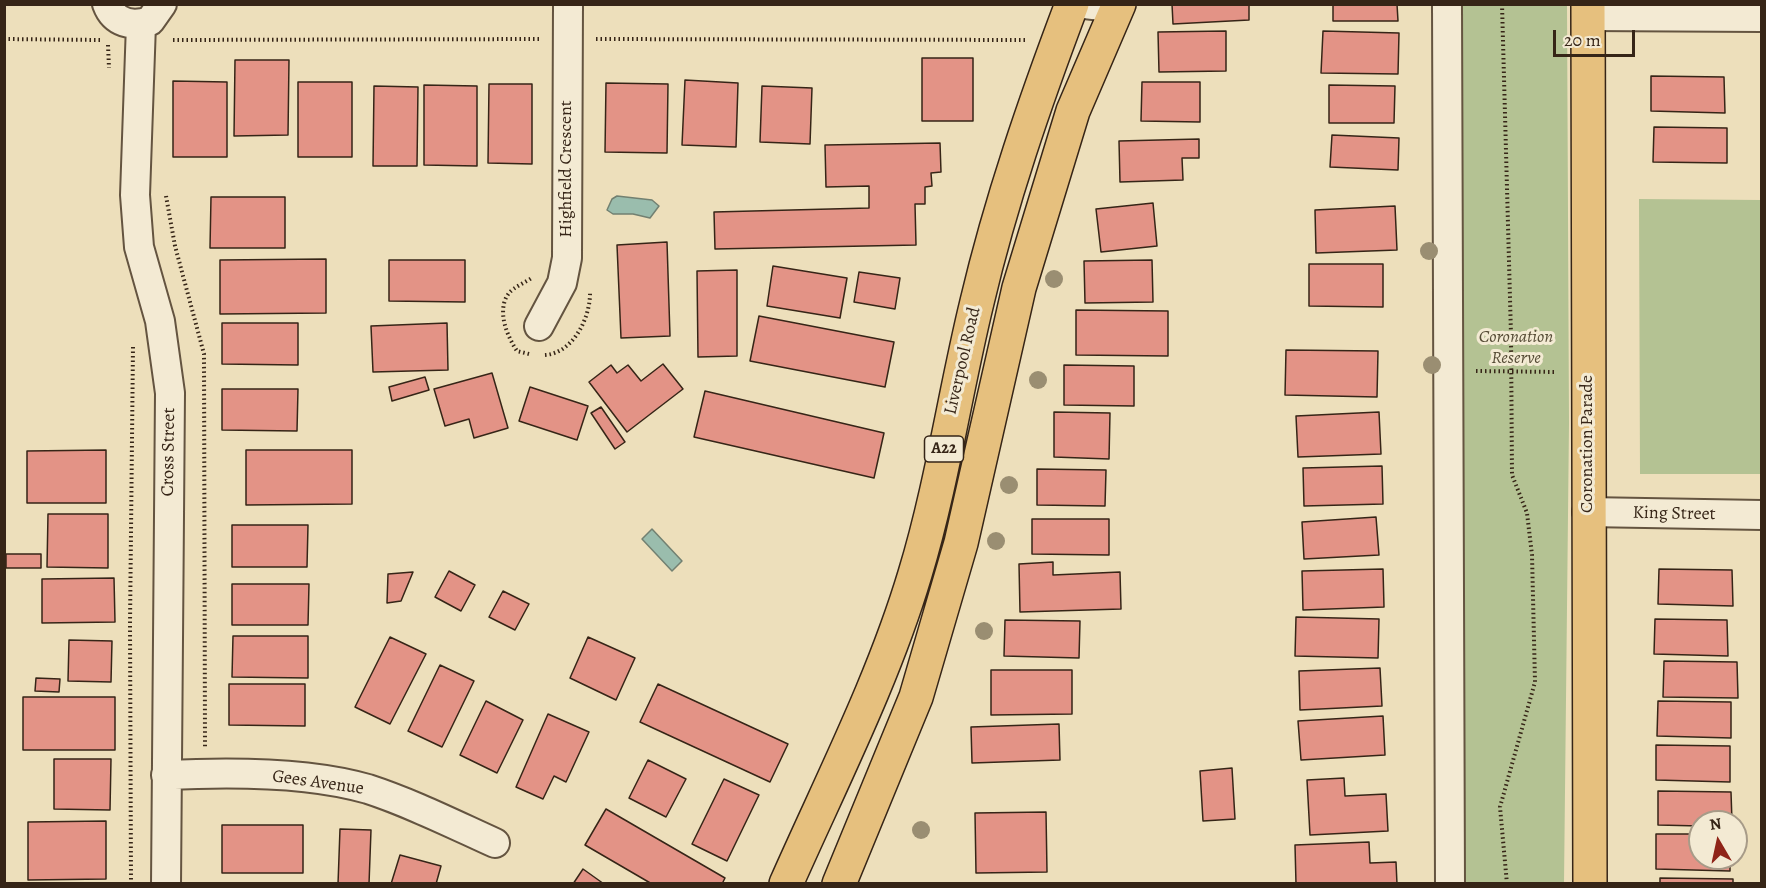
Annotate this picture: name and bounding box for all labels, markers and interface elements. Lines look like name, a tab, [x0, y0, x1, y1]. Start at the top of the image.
scale bar	[1556, 18, 1638, 56]
text: 20 m	[1564, 28, 1601, 52]
street label: Highfield Crescent	[556, 100, 578, 238]
street label: Liverpool Road	[940, 305, 986, 417]
park label: Coronation Reserve	[1479, 327, 1553, 370]
street label: Coronation Parade	[1577, 375, 1599, 513]
street label: Cross Street	[157, 407, 181, 497]
road number: A22	[924, 436, 964, 462]
street label: King Street	[1632, 502, 1716, 526]
street label: Gees Avenue	[271, 766, 365, 800]
north arrow	[1688, 810, 1748, 870]
text: N	[1708, 812, 1723, 836]

